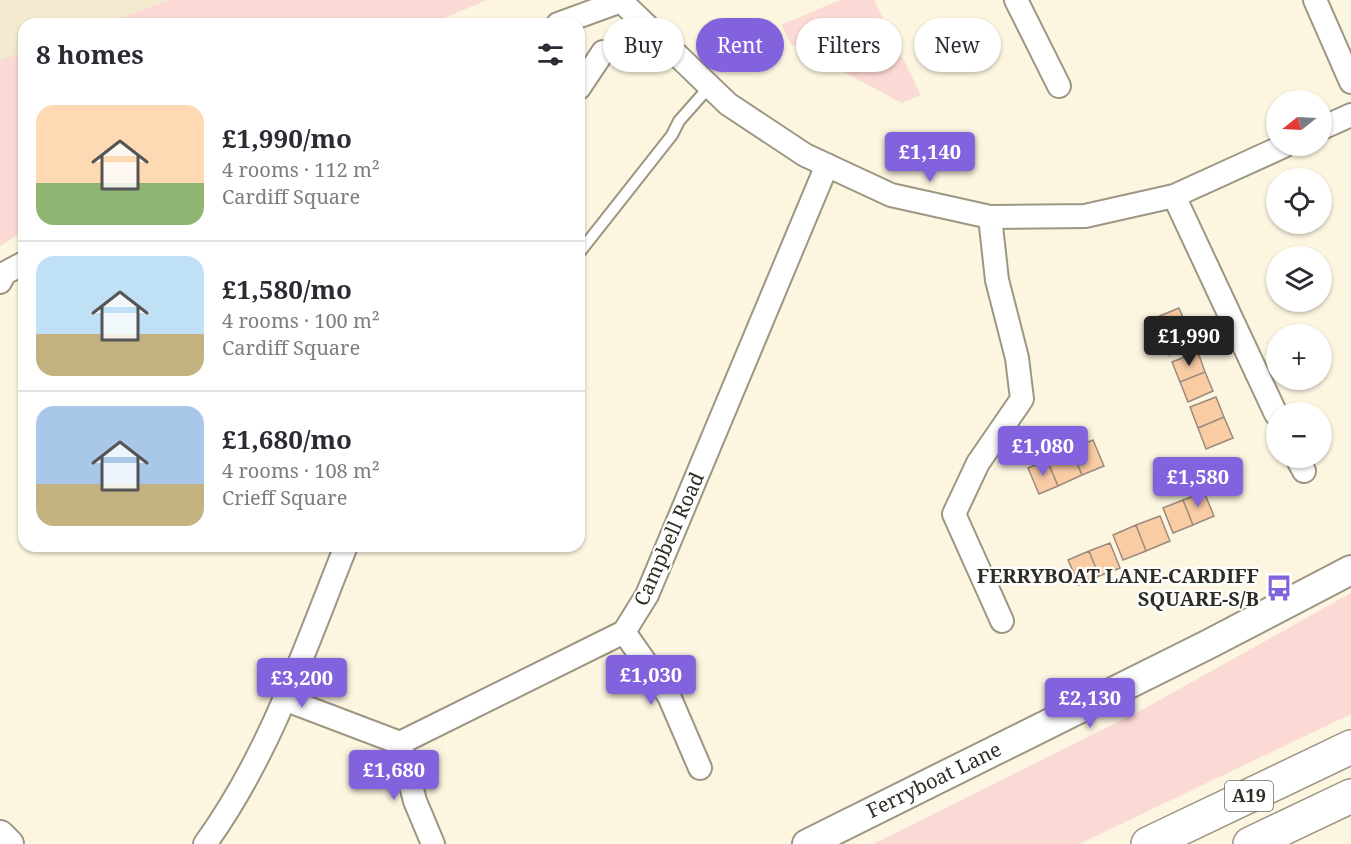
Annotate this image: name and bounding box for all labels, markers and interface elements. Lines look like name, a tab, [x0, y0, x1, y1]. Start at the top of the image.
chip: Buy	[603, 18, 684, 72]
chip: Rent	[696, 18, 784, 72]
chip: Filters	[796, 18, 902, 72]
chip: New	[914, 18, 1001, 72]
text: 8 homes	[36, 36, 144, 72]
icon: filters	[534, 38, 567, 71]
north arrow	[1266, 90, 1332, 156]
map controls	[1266, 90, 1332, 468]
text: £1,990/mo	[222, 120, 352, 156]
icon: home	[84, 129, 156, 201]
pin: £1,140	[881, 132, 979, 183]
text: £1,140	[899, 138, 961, 165]
text: 4 rooms · 112 m²	[222, 156, 380, 183]
button: locate	[1266, 168, 1332, 234]
text: Cardiff Square	[222, 183, 360, 210]
button: layers	[1266, 246, 1332, 312]
text: £1,580/mo	[222, 271, 352, 307]
icon: home	[84, 280, 156, 352]
text: 4 rooms · 100 m²	[222, 307, 380, 334]
pin: £1,990	[1140, 316, 1238, 367]
text: £1,990	[1158, 322, 1220, 349]
button: +	[1266, 324, 1332, 390]
text: Cardiff Square	[222, 334, 360, 361]
button: −	[1266, 402, 1332, 468]
text: £1,680/mo	[222, 421, 352, 457]
pin: £1,080	[994, 426, 1092, 477]
icon: home	[84, 430, 156, 502]
text: £1,080	[1012, 432, 1074, 459]
text: 4 rooms · 108 m²	[222, 457, 380, 484]
pin: £1,580	[1149, 457, 1247, 508]
text: £1,580	[1167, 463, 1229, 490]
street label: Campbell Road	[627, 468, 710, 610]
text: Crieff Square	[222, 484, 347, 511]
place label: FERRYBOAT LANE-CARDIFF SQUARE-S/B	[977, 562, 1259, 612]
bus stop icon: FERRYBOAT LANE-CARDIFF SQUARE-S/B	[1264, 573, 1294, 603]
pin: £1,030	[602, 655, 700, 706]
pin: £3,200	[253, 658, 351, 709]
text: £1,030	[620, 661, 682, 688]
text: £3,200	[271, 664, 333, 691]
pin: £2,130	[1041, 678, 1139, 729]
text: £2,130	[1059, 684, 1121, 711]
street label: Ferryboat Lane	[862, 735, 1006, 824]
pin: £1,680	[345, 750, 443, 801]
text: £1,680	[363, 756, 425, 783]
road number: A19	[1225, 781, 1273, 811]

